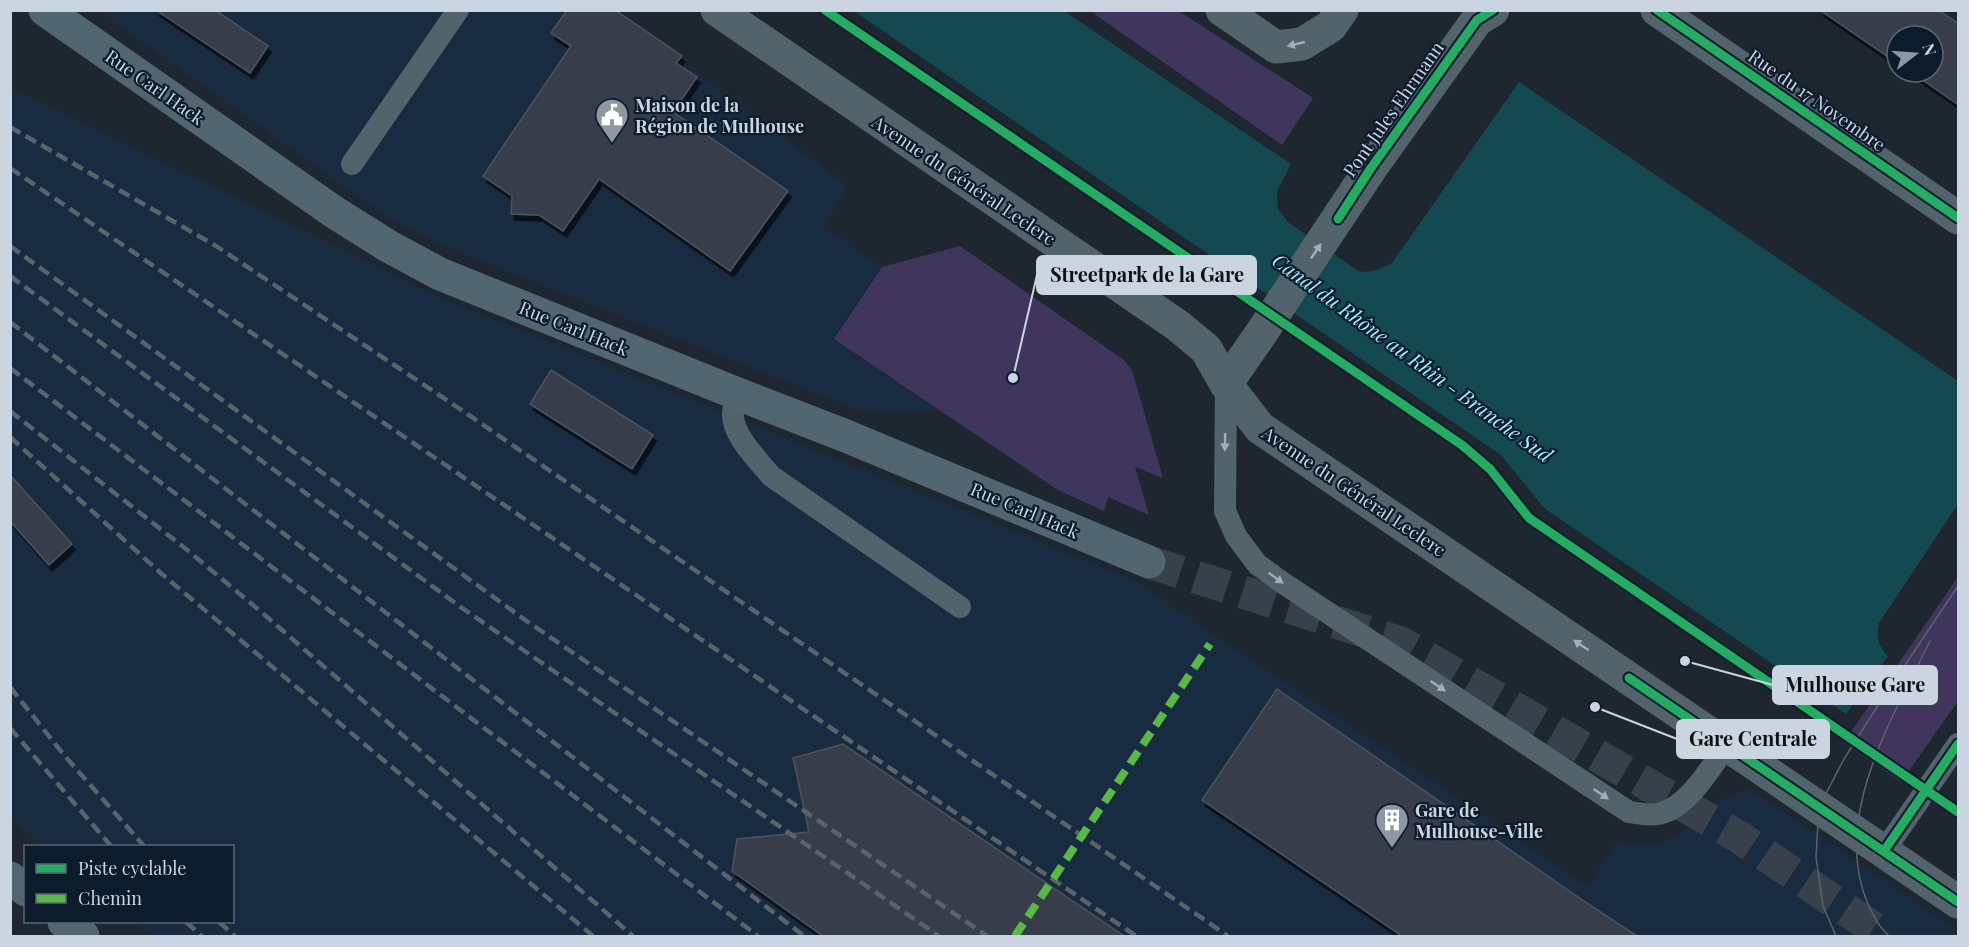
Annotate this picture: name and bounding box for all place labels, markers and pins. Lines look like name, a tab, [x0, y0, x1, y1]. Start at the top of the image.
place label: Maison de la Région de Mulhouse	[635, 93, 804, 138]
public building icon: Maison de la Région de Mulhouse	[594, 97, 630, 144]
callout: Streetpark de la Gare	[1037, 256, 1256, 294]
callout: Mulhouse Gare	[1773, 666, 1937, 704]
callout: Gare Centrale	[1677, 720, 1829, 758]
place label: Gare de Mulhouse-Ville	[1415, 798, 1543, 843]
building icon: Gare de Mulhouse-Ville	[1374, 802, 1410, 849]

